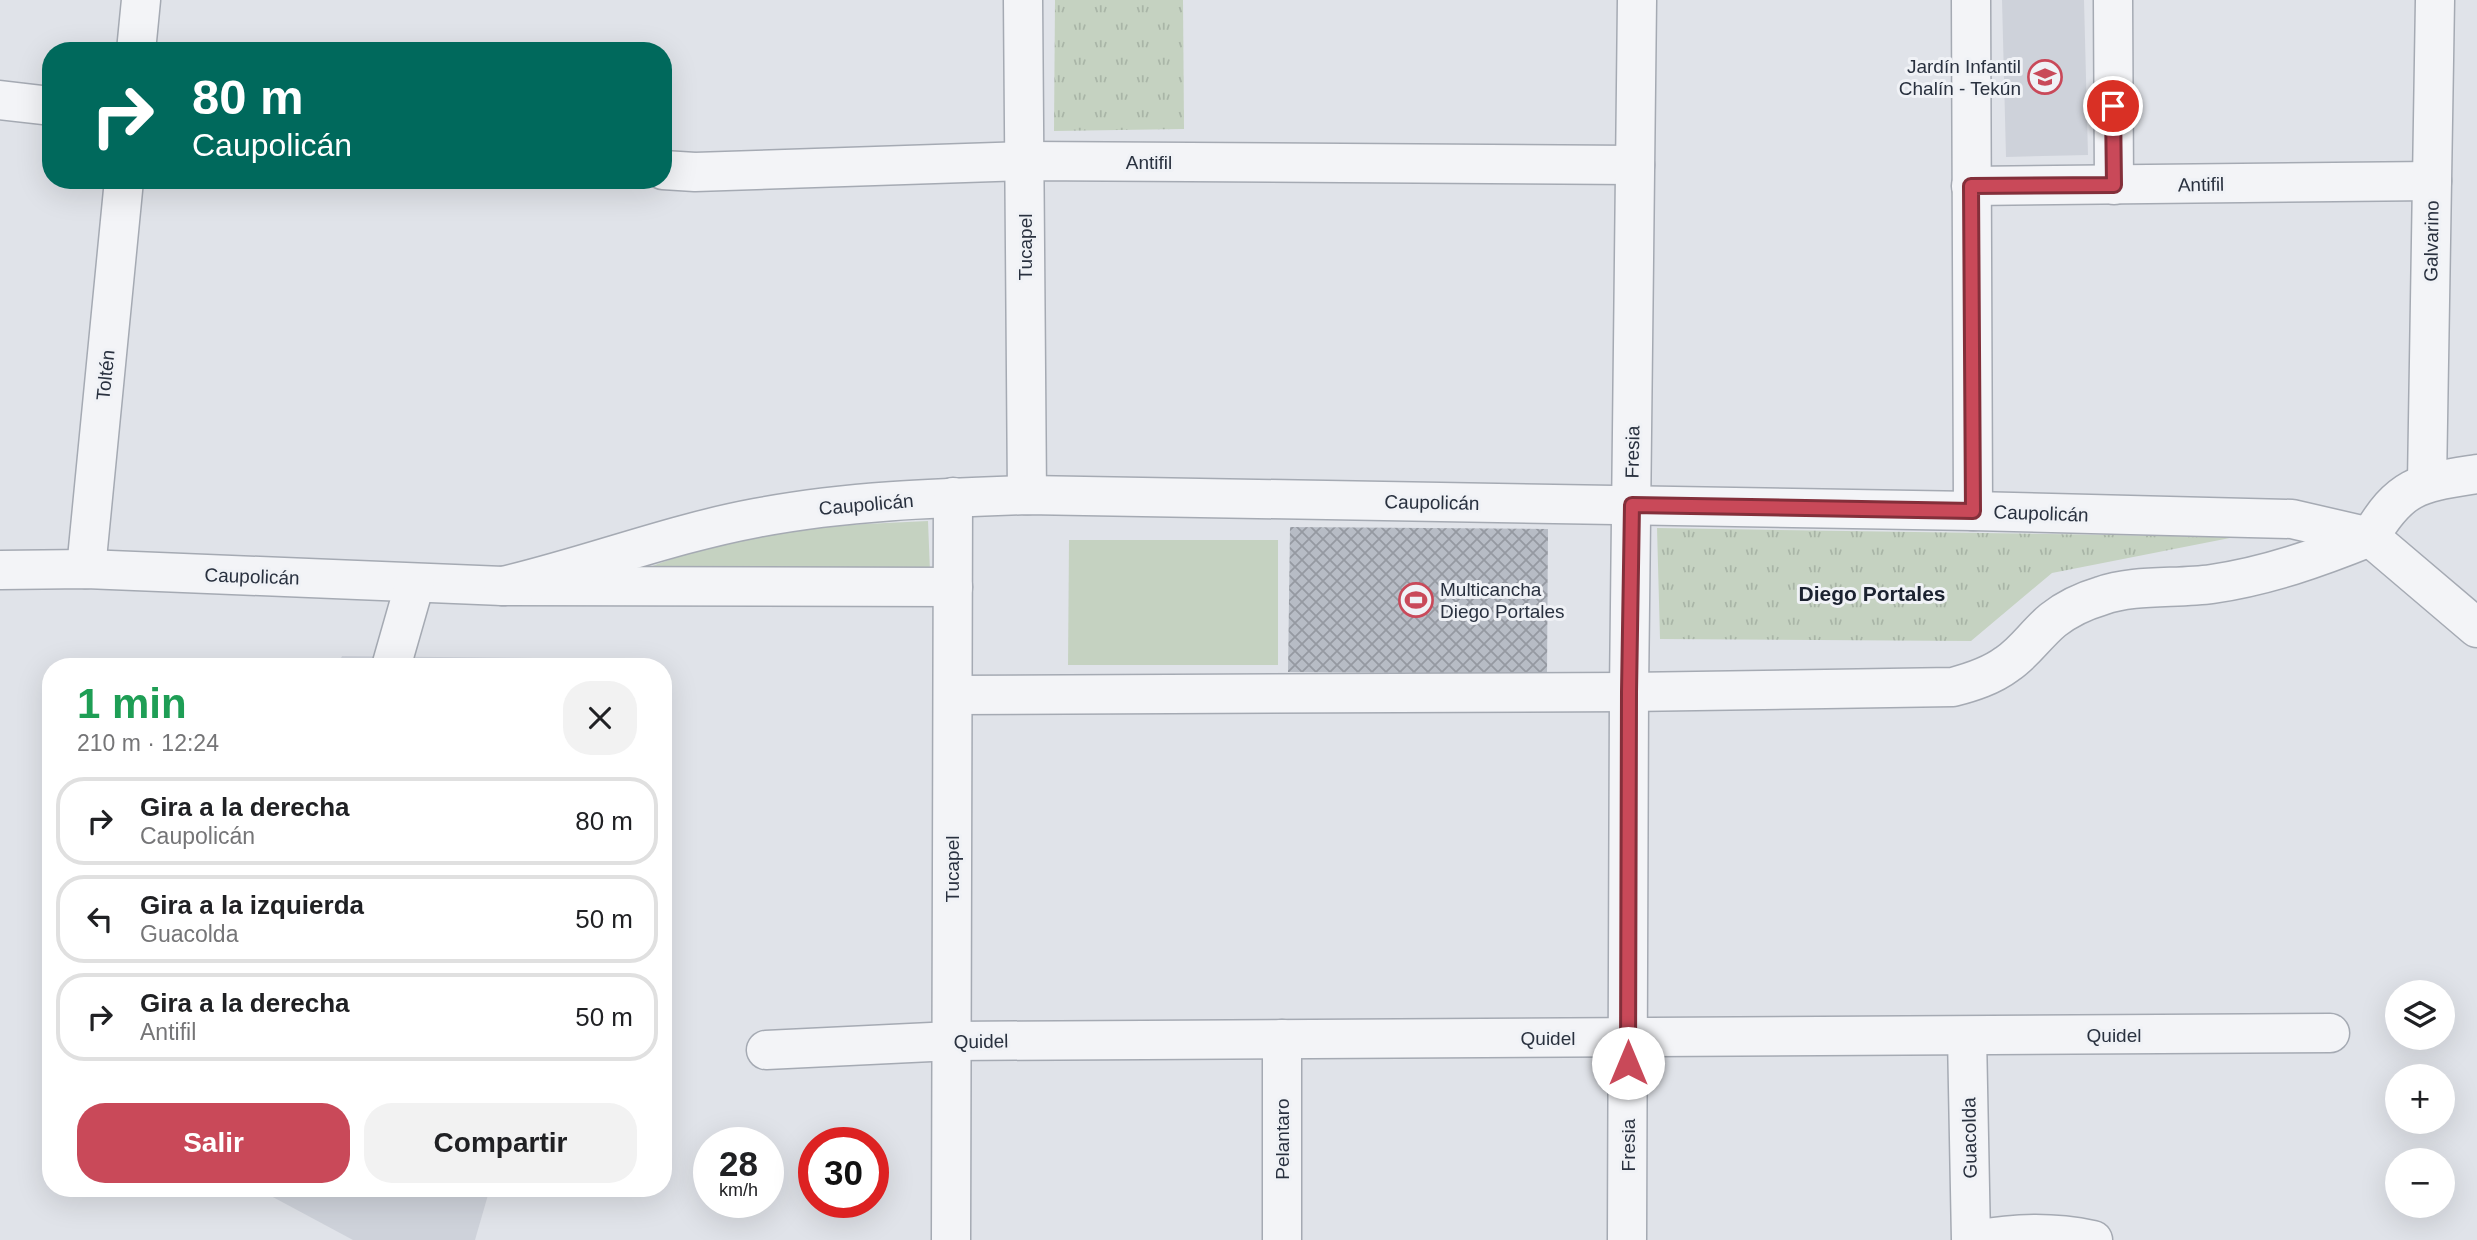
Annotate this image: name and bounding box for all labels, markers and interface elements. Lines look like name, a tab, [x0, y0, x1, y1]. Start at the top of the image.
place label: Jardín Infantil Chalín - Tekún	[1899, 56, 2021, 99]
school or university icon: Jardín Infantil Chalín - Tekún	[2026, 58, 2064, 96]
icon: right	[77, 70, 168, 161]
text: 80 m	[192, 70, 304, 124]
pin	[2083, 76, 2143, 136]
icon: arrive	[2094, 87, 2132, 125]
text: Caupolicán	[192, 127, 352, 163]
street label: Antifil	[1126, 152, 1172, 173]
street label: Antifil	[2178, 174, 2224, 195]
street label: Galvarino	[2420, 200, 2443, 282]
street label: Tucapel	[1015, 214, 1036, 280]
street label: Toltén	[92, 349, 119, 401]
street label: Fresia	[1622, 425, 1643, 479]
street label: Caupolicán	[818, 490, 914, 519]
street label: Caupolicán	[1384, 491, 1480, 514]
street label: Caupolicán	[1993, 501, 2089, 526]
street label: Caupolicán	[204, 564, 300, 589]
place label: Multicancha Diego Portales	[1440, 579, 1565, 622]
sports icon: Multicancha Diego Portales	[1397, 581, 1435, 619]
district label: Diego Portales	[1798, 582, 1946, 605]
text: 1 min	[77, 680, 187, 727]
button: close	[563, 681, 637, 755]
text: 210 m · 12:24	[77, 730, 219, 756]
text: Gira a la derecha	[140, 792, 350, 822]
icon: right	[81, 802, 119, 840]
text: 80 m	[575, 806, 633, 836]
text: Caupolicán	[140, 823, 255, 849]
street label: Tucapel	[942, 836, 963, 902]
text: Gira a la izquierda	[140, 890, 364, 920]
icon: left	[81, 900, 119, 938]
text: 50 m	[575, 904, 633, 934]
text: Guacolda	[140, 921, 238, 947]
map controls	[2385, 980, 2455, 1218]
button: layers	[2385, 980, 2455, 1050]
text: Gira a la derecha	[140, 988, 350, 1018]
icon: right	[81, 998, 119, 1036]
text: 50 m	[575, 1002, 633, 1032]
text: Antifil	[140, 1019, 196, 1045]
street label: Quidel	[2087, 1025, 2141, 1046]
position arrow	[1591, 1026, 1665, 1100]
street label: Quidel	[1521, 1028, 1575, 1049]
street label: Quidel	[953, 1031, 1009, 1052]
button: +	[2385, 1064, 2455, 1134]
street label: Guacolda	[1958, 1097, 1981, 1179]
street label: Pelantaro	[1272, 1098, 1293, 1180]
button: Salir	[77, 1103, 350, 1183]
button: Compartir	[364, 1103, 637, 1183]
street label: Fresia	[1618, 1118, 1639, 1171]
speed limit sign: 30	[798, 1127, 889, 1218]
text: 28	[719, 1144, 758, 1183]
button: −	[2385, 1148, 2455, 1218]
text: km/h	[719, 1180, 758, 1200]

